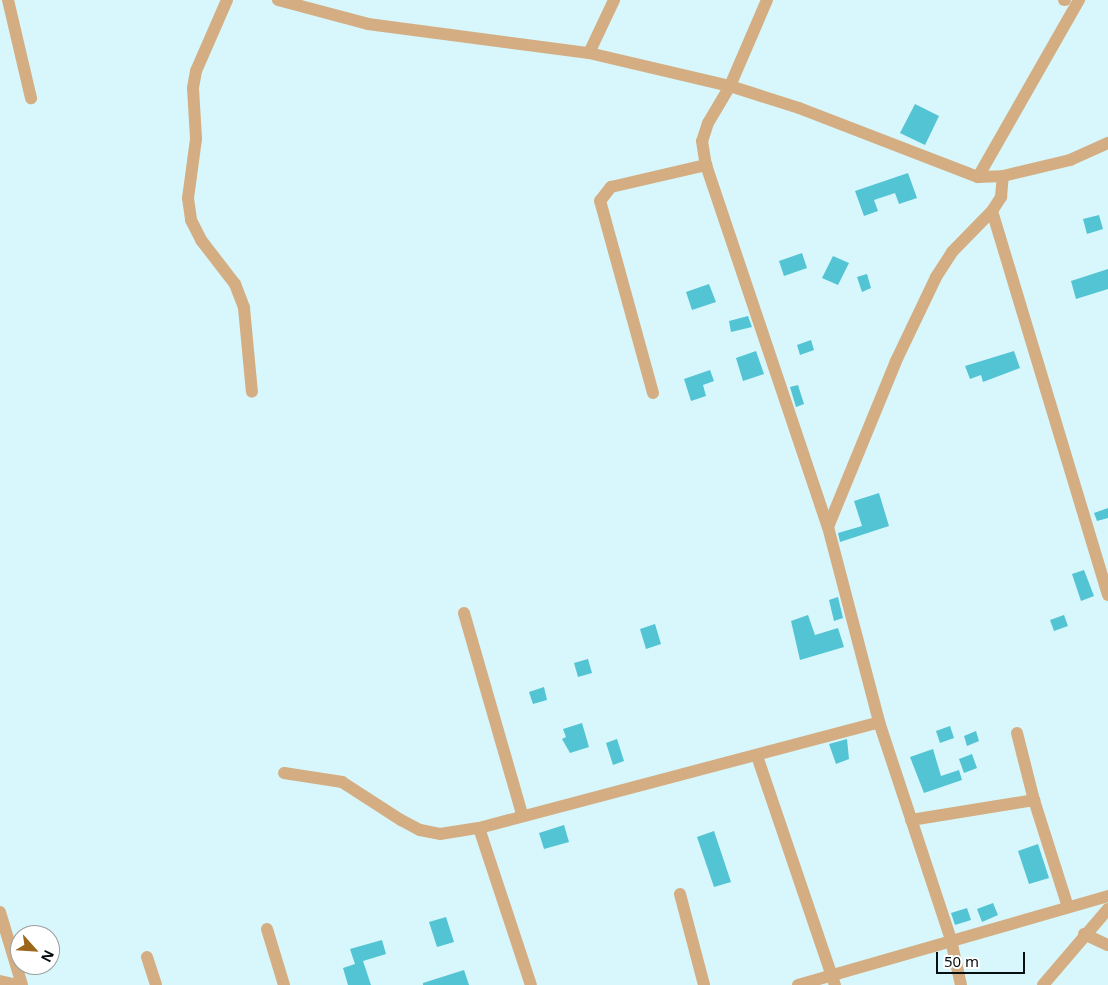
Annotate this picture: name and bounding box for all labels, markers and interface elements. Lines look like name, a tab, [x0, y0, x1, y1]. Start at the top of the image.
north arrow	[10, 925, 60, 975]
scale bar	[938, 942, 1027, 974]
text: N	[37, 947, 59, 966]
text: 50 m	[944, 951, 979, 971]

